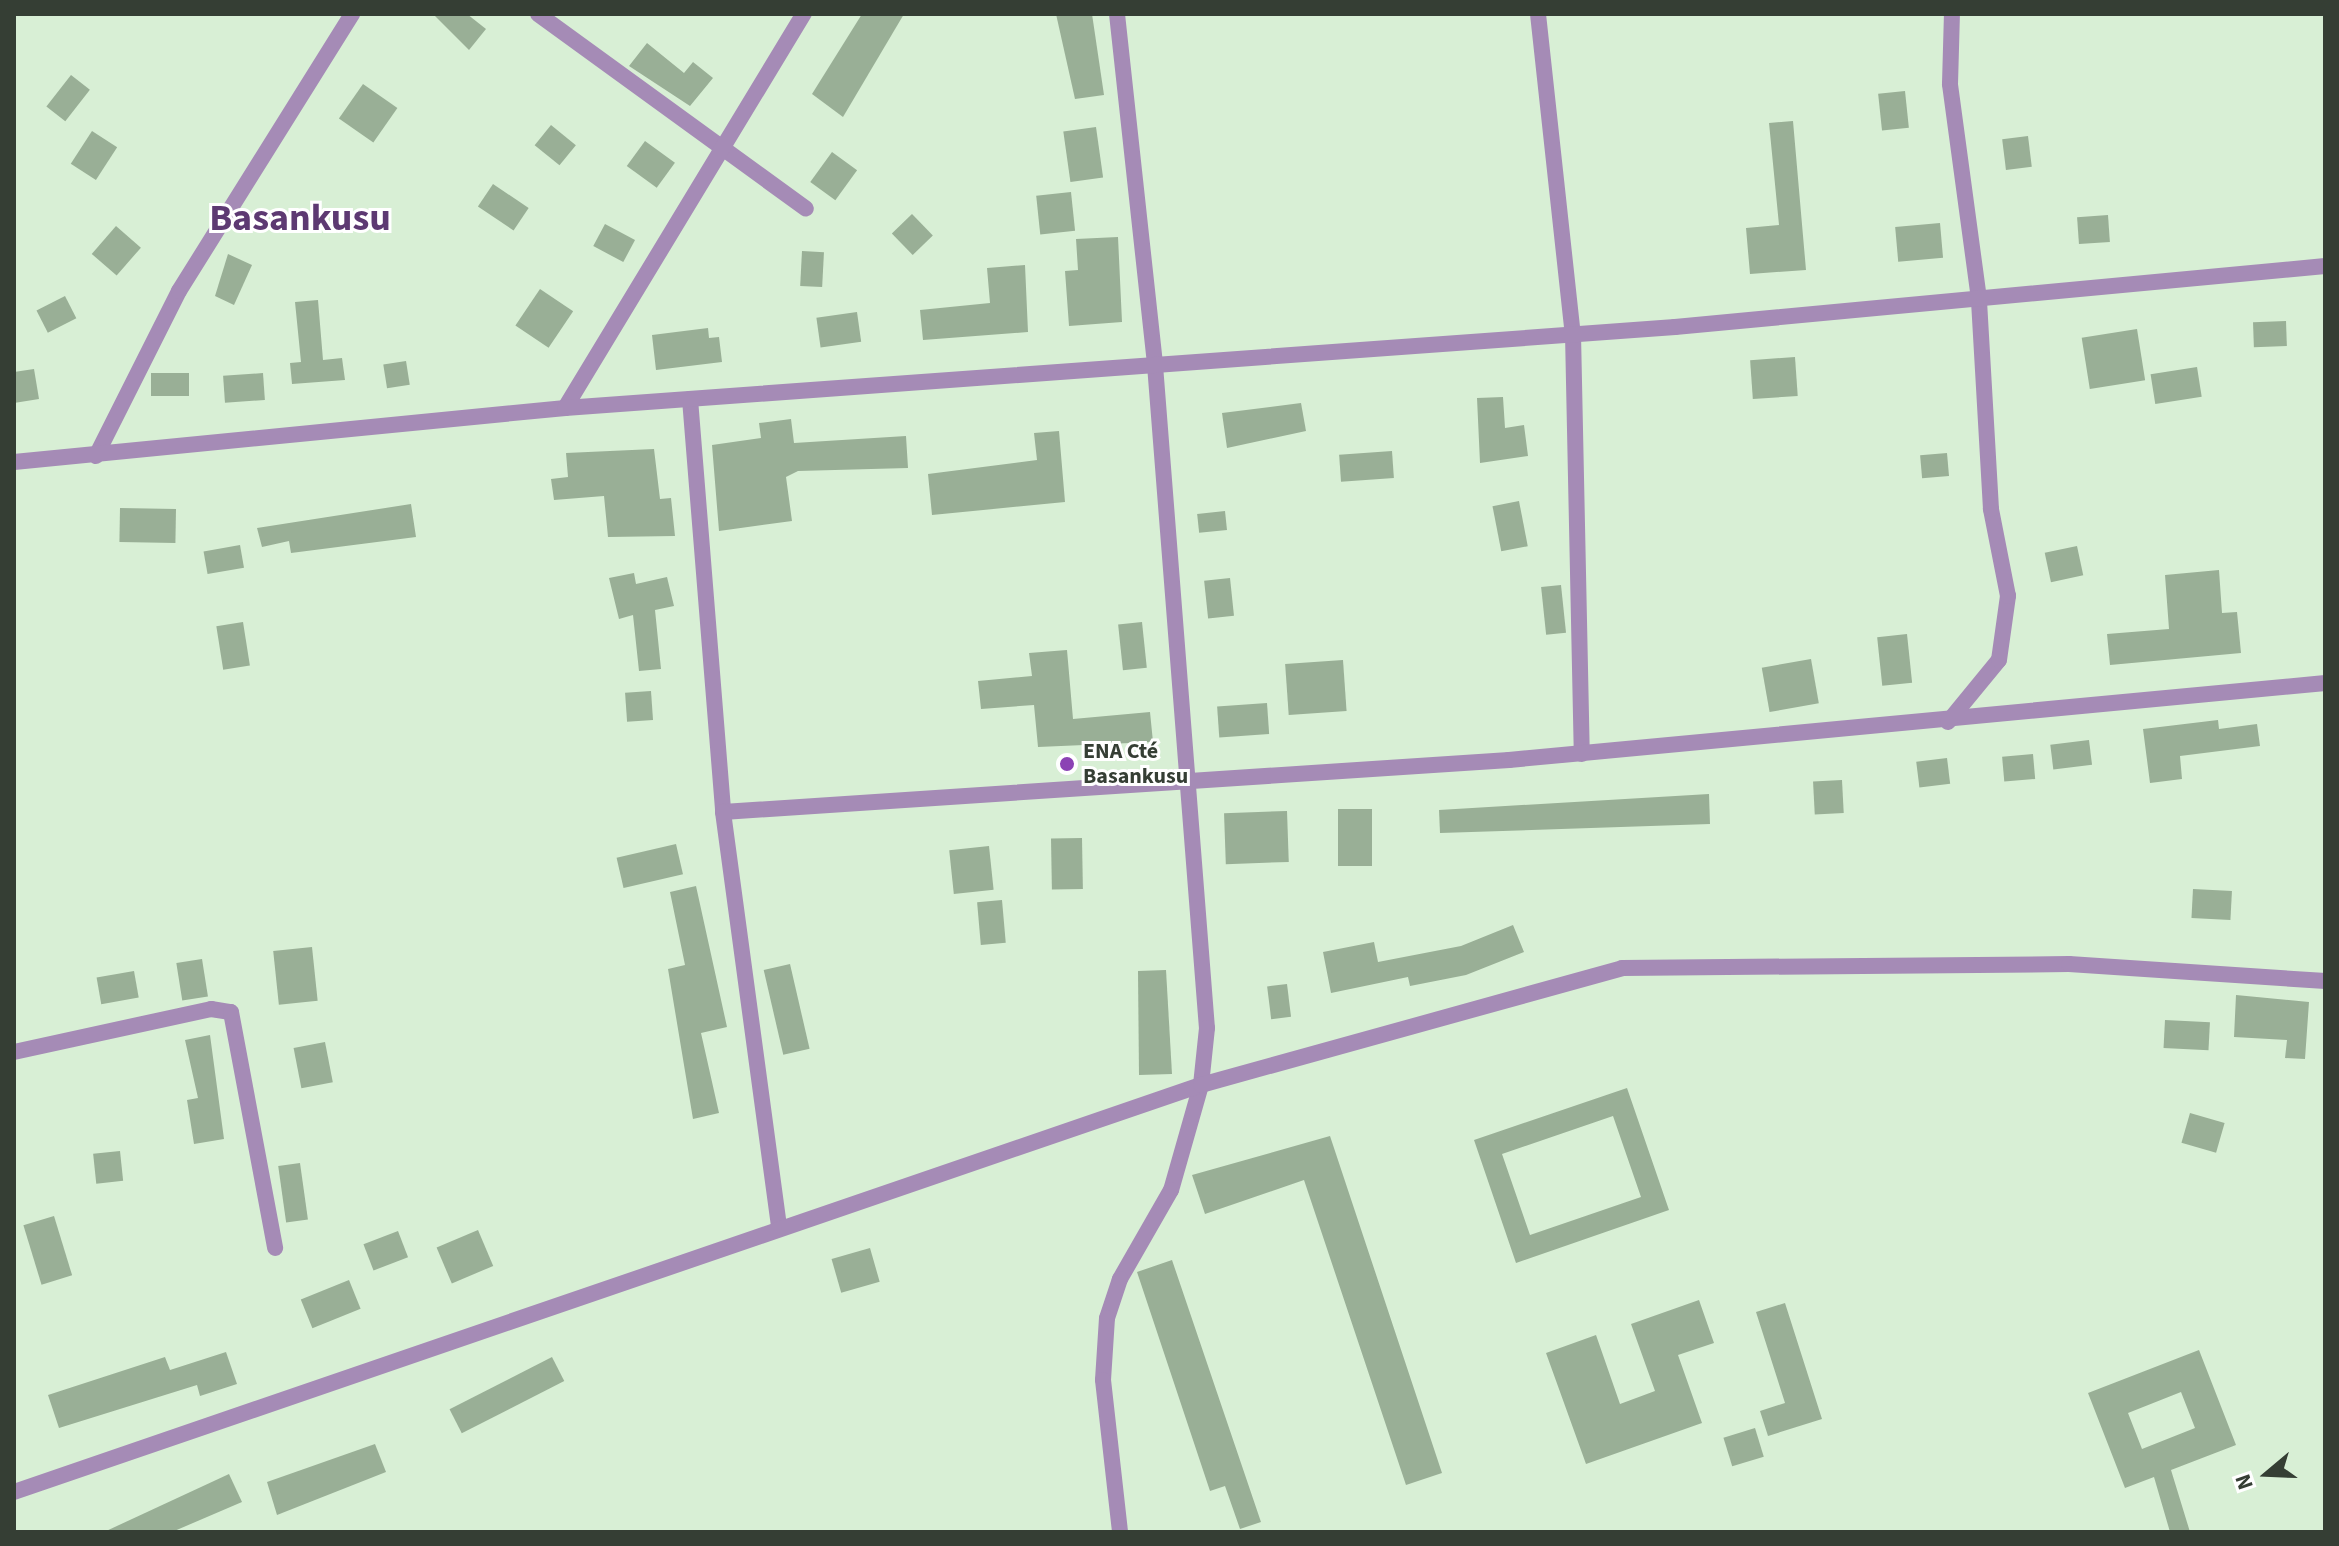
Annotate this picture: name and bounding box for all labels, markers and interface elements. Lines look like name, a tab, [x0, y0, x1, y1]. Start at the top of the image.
district label: Basankusu	[209, 196, 391, 242]
place label: ENA Cté Basankusu	[1083, 738, 1188, 790]
marker: ENA Cté Basankusu	[1058, 755, 1076, 773]
north arrow	[2227, 1434, 2307, 1514]
text: N	[2227, 1470, 2262, 1494]

